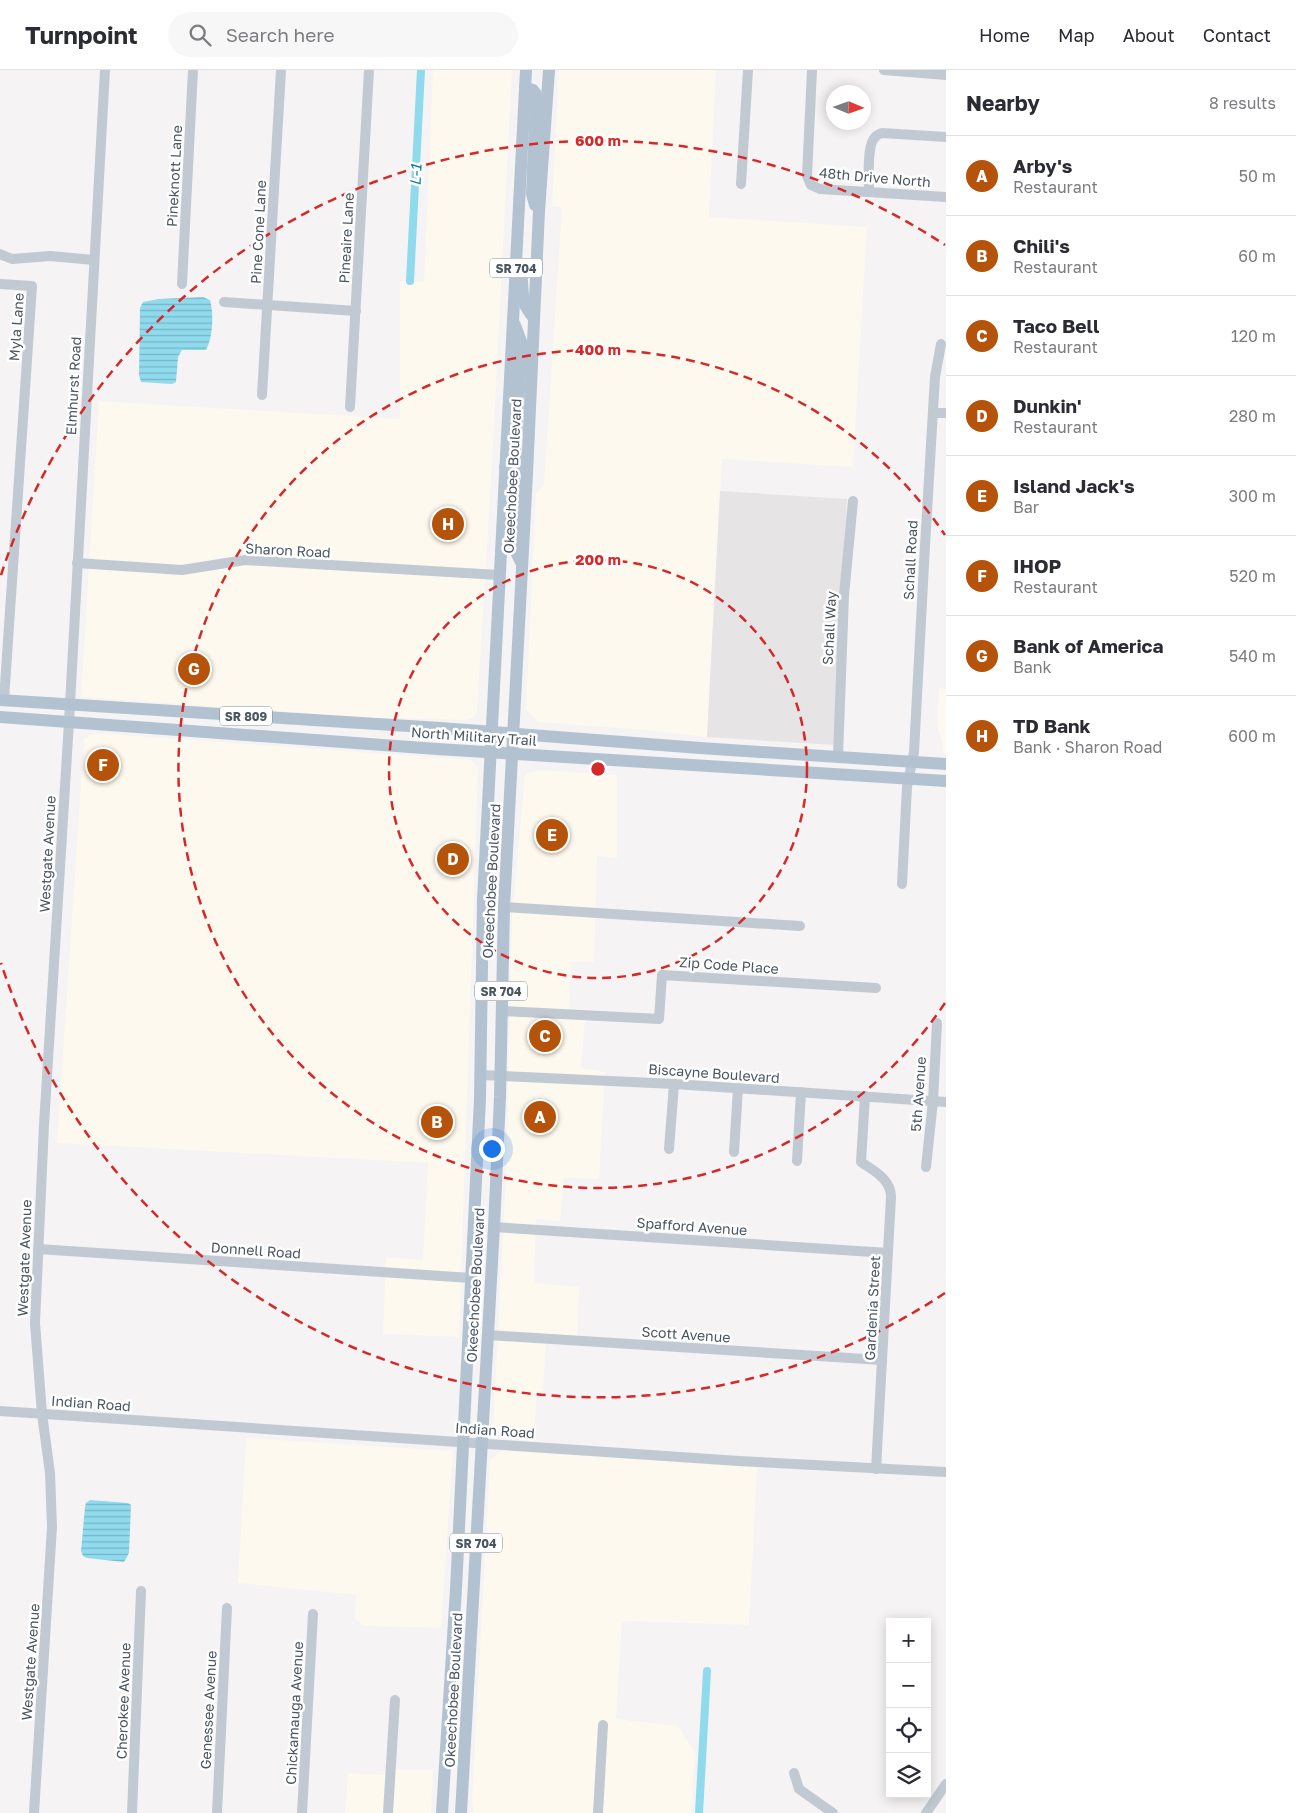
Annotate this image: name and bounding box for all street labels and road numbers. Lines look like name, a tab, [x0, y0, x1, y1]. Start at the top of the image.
street label: Pineknott Lane	[163, 125, 185, 227]
street label: 48th Drive North	[818, 164, 932, 190]
street label: Pine Cone Lane	[247, 180, 269, 284]
street label: Pineaire Lane	[335, 192, 357, 284]
road number: SR 704	[490, 258, 542, 278]
street label: Myla Lane	[5, 292, 27, 362]
street label: Elmhurst Road	[62, 336, 84, 436]
street label: Okeechobee Boulevard	[499, 398, 525, 554]
street label: Schall Road	[899, 520, 921, 600]
street label: Sharon Road	[245, 539, 331, 561]
street label: Schall Way	[819, 590, 839, 665]
road number: SR 809	[220, 706, 272, 726]
street label: North Military Trail	[410, 723, 538, 749]
street label: Westgate Avenue	[35, 795, 59, 913]
street label: Okeechobee Boulevard	[478, 803, 504, 959]
street label: Zip Code Place	[679, 953, 779, 977]
road number: SR 704	[475, 981, 527, 1000]
street label: 5th Avenue	[907, 1056, 929, 1132]
street label: Biscayne Boulevard	[648, 1060, 780, 1086]
street label: Westgate Avenue	[13, 1199, 35, 1317]
street label: Okeechobee Boulevard	[462, 1207, 488, 1363]
street label: Spafford Avenue	[636, 1214, 748, 1238]
street label: Donnell Road	[210, 1238, 302, 1262]
street label: Gardenia Street	[861, 1255, 883, 1361]
street label: Scott Avenue	[641, 1322, 731, 1346]
street label: Indian Road	[51, 1392, 131, 1414]
street label: Indian Road	[455, 1419, 535, 1441]
road number: SR 704	[450, 1534, 502, 1552]
street label: Westgate Avenue	[17, 1603, 43, 1721]
street label: Okeechobee Boulevard	[440, 1612, 466, 1768]
street label: Chickamauga Avenue	[282, 1641, 306, 1785]
street label: Cherokee Avenue	[112, 1642, 134, 1760]
street label: Genessee Avenue	[196, 1650, 220, 1770]

